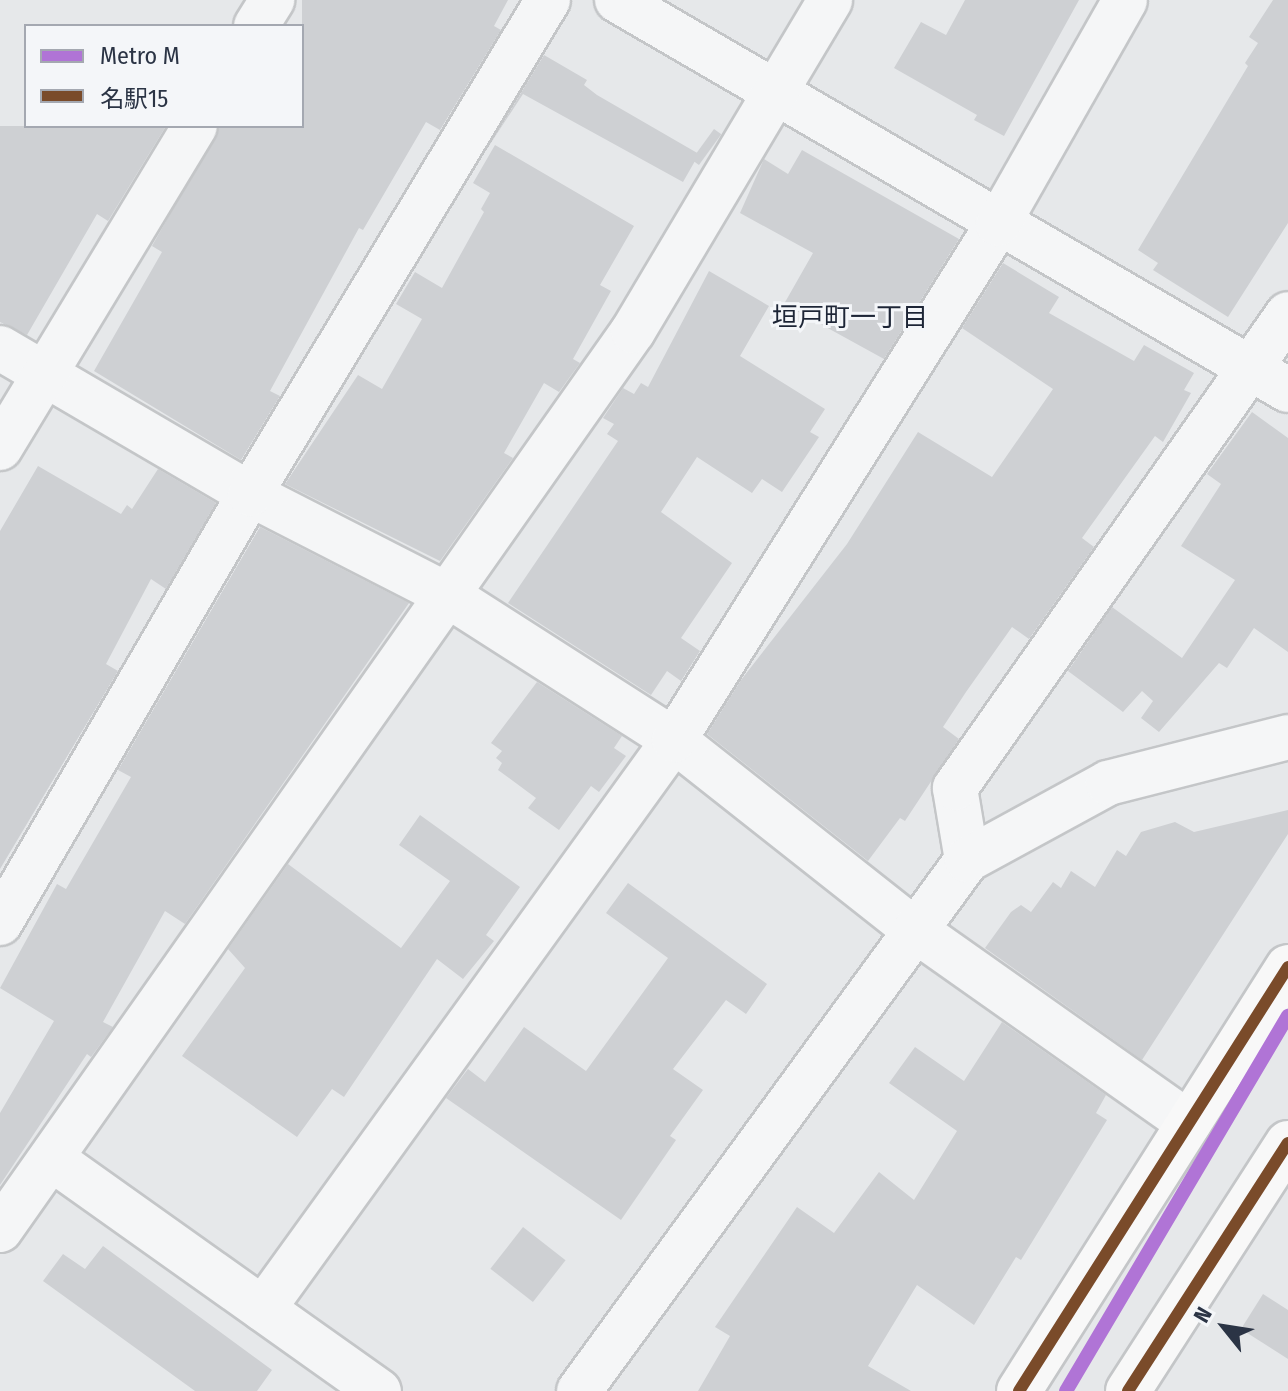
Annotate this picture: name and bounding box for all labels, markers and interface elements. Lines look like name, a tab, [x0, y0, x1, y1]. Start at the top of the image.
legend	[24, 24, 304, 128]
text: Metro M	[100, 42, 180, 70]
text: 名駅15	[100, 85, 168, 113]
district label: 垣戸町一丁目	[772, 302, 928, 334]
north arrow	[1184, 1287, 1264, 1367]
text: N	[1188, 1302, 1218, 1327]

